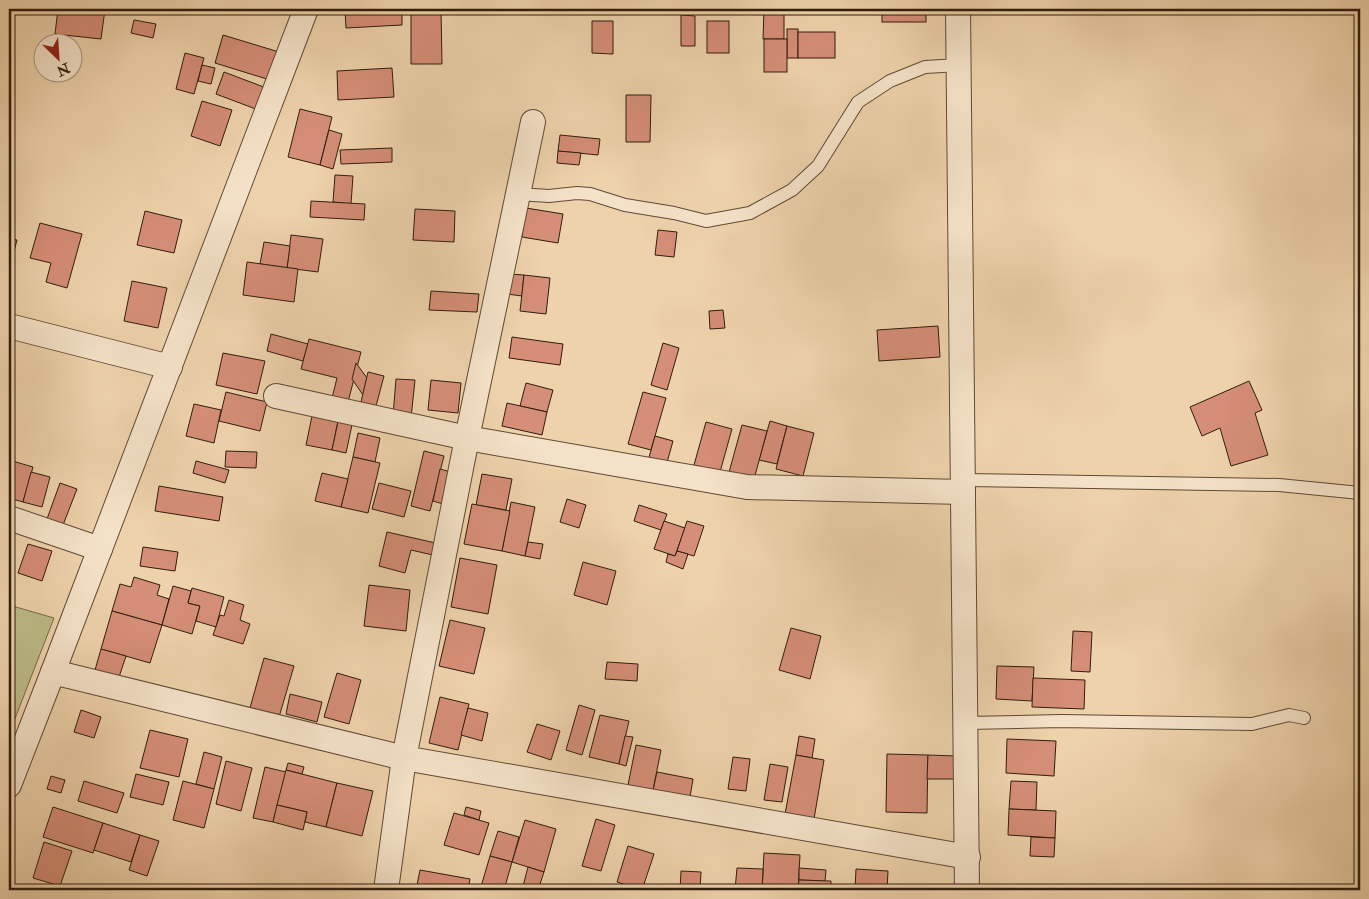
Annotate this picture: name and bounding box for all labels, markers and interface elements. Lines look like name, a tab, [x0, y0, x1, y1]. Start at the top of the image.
north arrow	[32, 32, 82, 82]
text: N	[54, 59, 73, 80]

